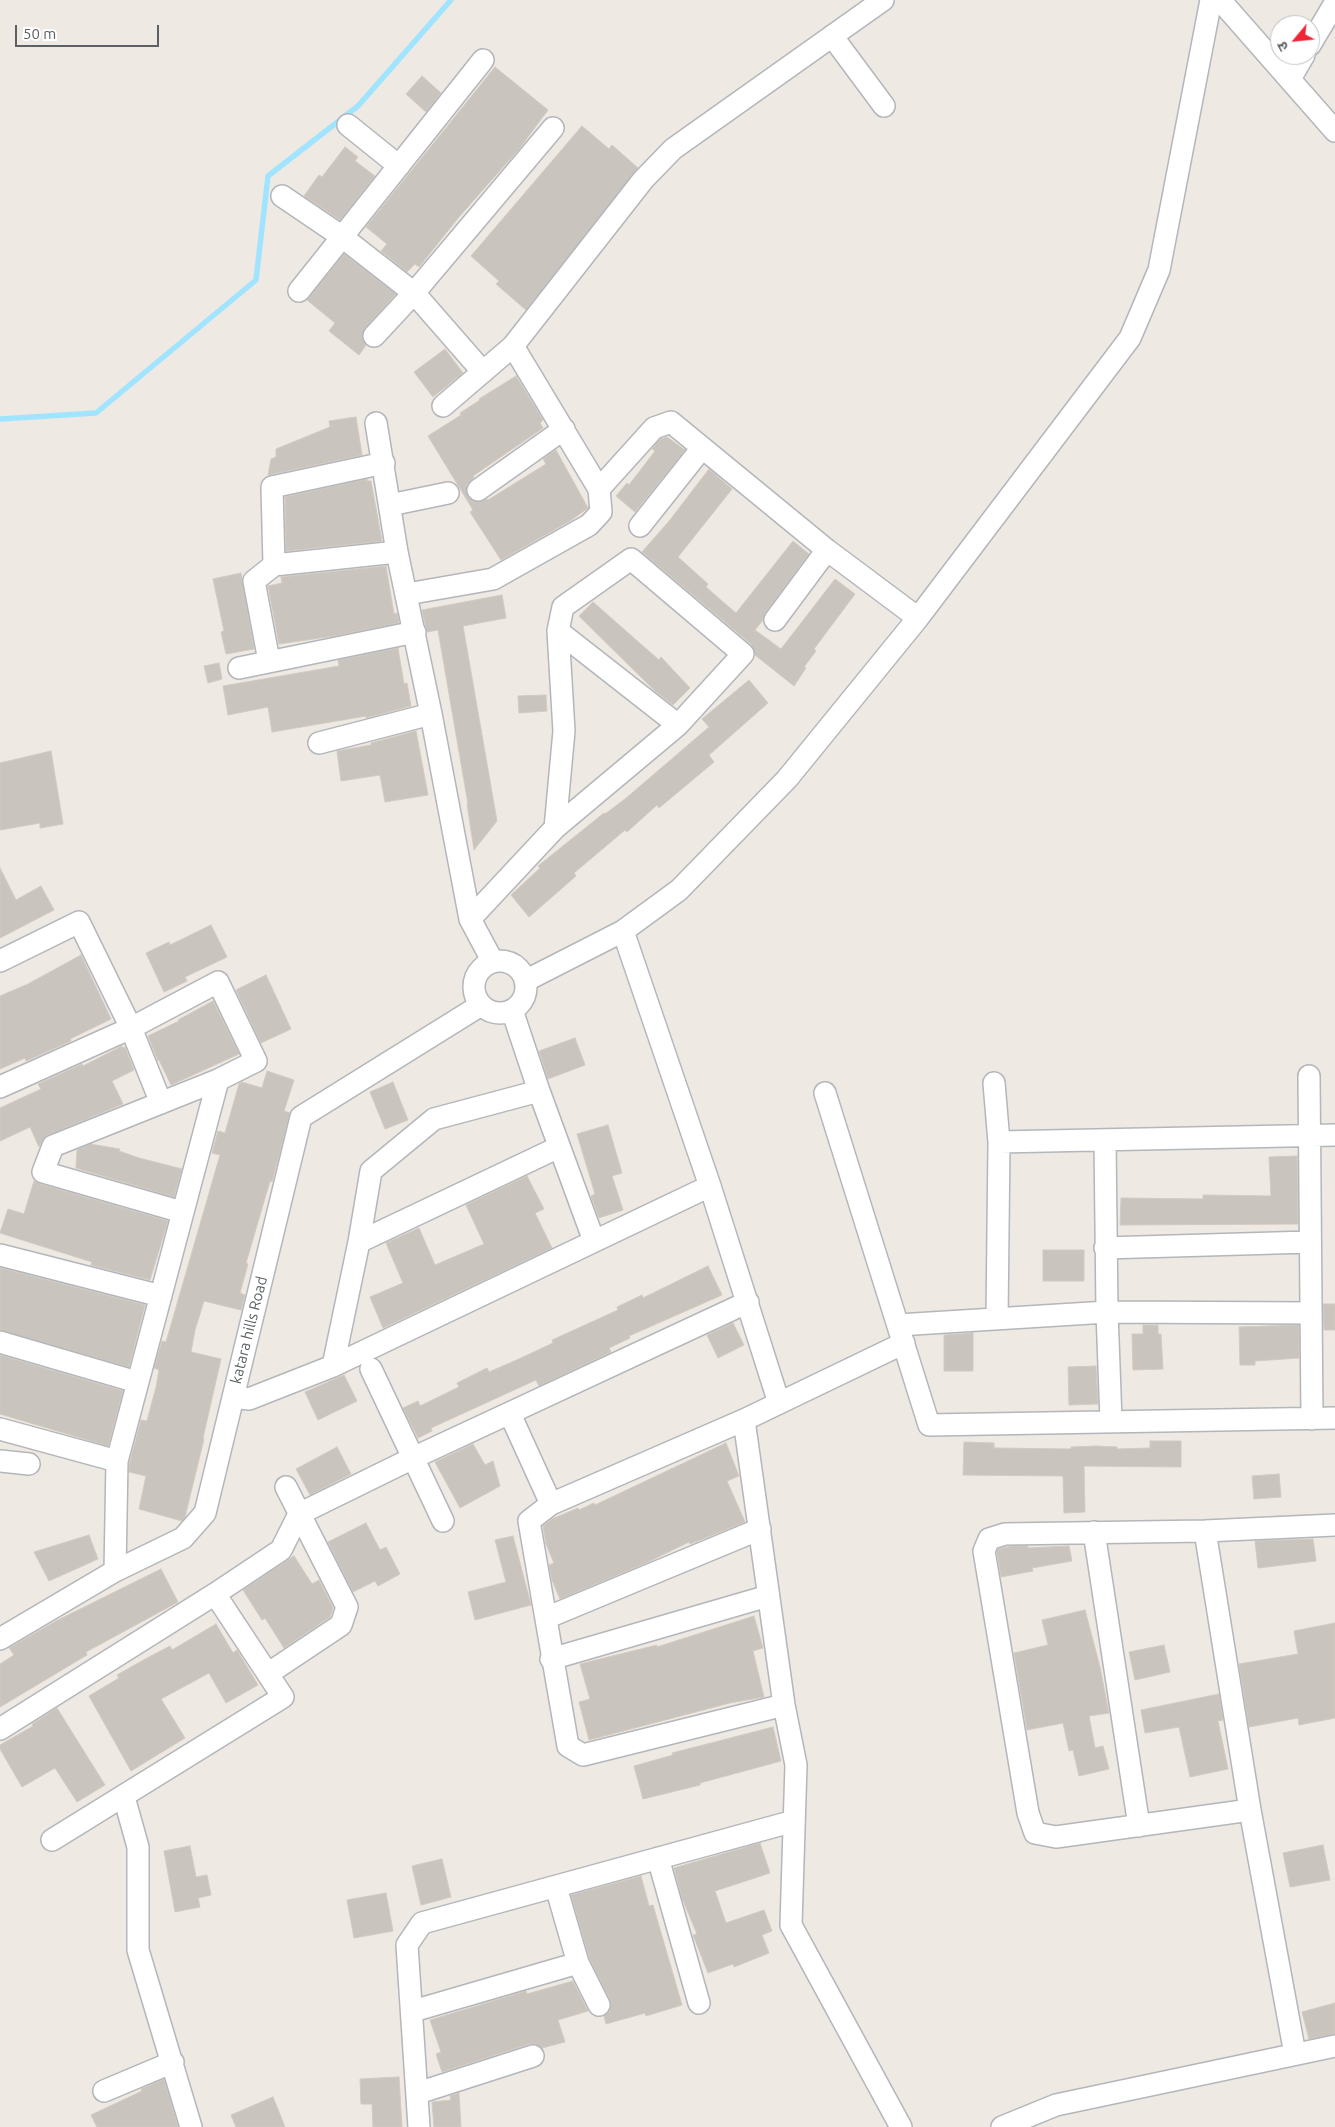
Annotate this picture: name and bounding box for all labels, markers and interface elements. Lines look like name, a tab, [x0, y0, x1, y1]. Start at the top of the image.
scale bar	[18, 15, 161, 47]
north arrow	[1270, 15, 1320, 65]
text: 50 m	[23, 25, 56, 42]
text: उ	[1274, 39, 1292, 54]
street label: katara hills Road	[227, 1274, 271, 1386]

